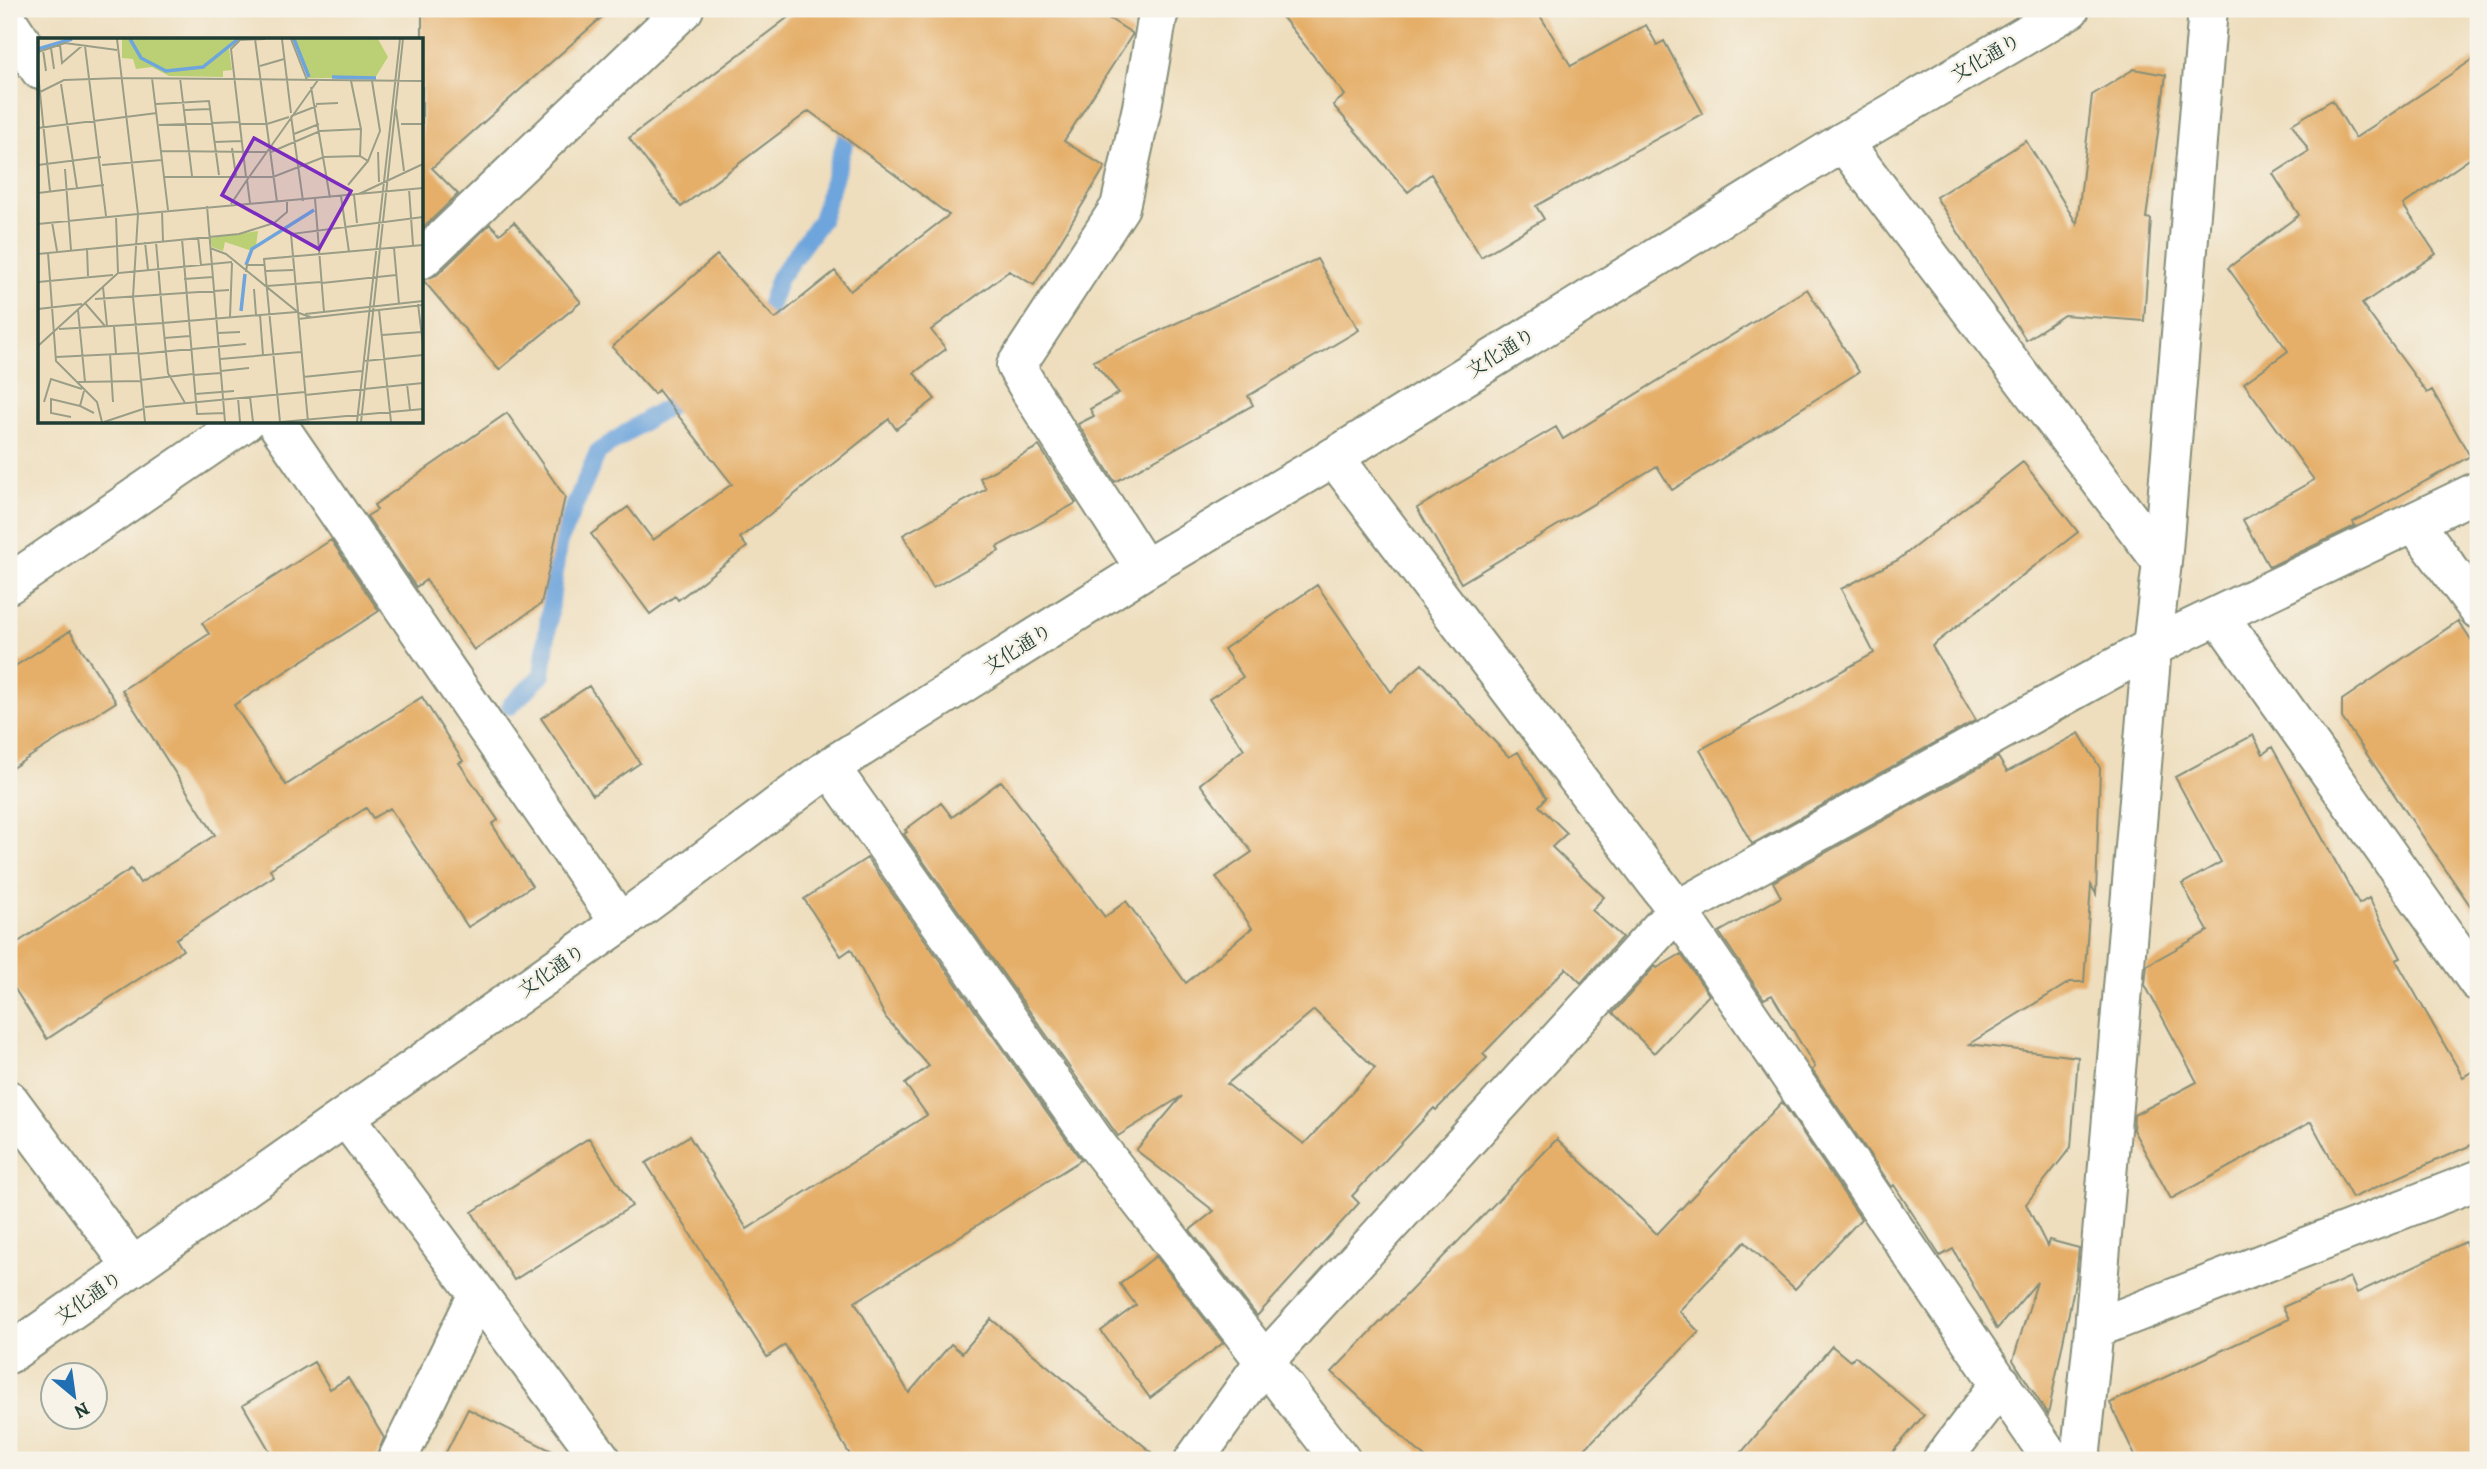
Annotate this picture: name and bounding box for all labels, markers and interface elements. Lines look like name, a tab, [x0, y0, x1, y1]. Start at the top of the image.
street label: 文化通り	[1947, 28, 2025, 88]
inset map	[38, 38, 424, 424]
street label: 文化通り	[1462, 322, 1540, 384]
street label: 文化通り	[979, 618, 1057, 680]
street label: 文化通り	[513, 939, 591, 1003]
street label: 文化通り	[50, 1266, 128, 1330]
north arrow	[38, 1360, 108, 1430]
text: N	[69, 1395, 94, 1425]

